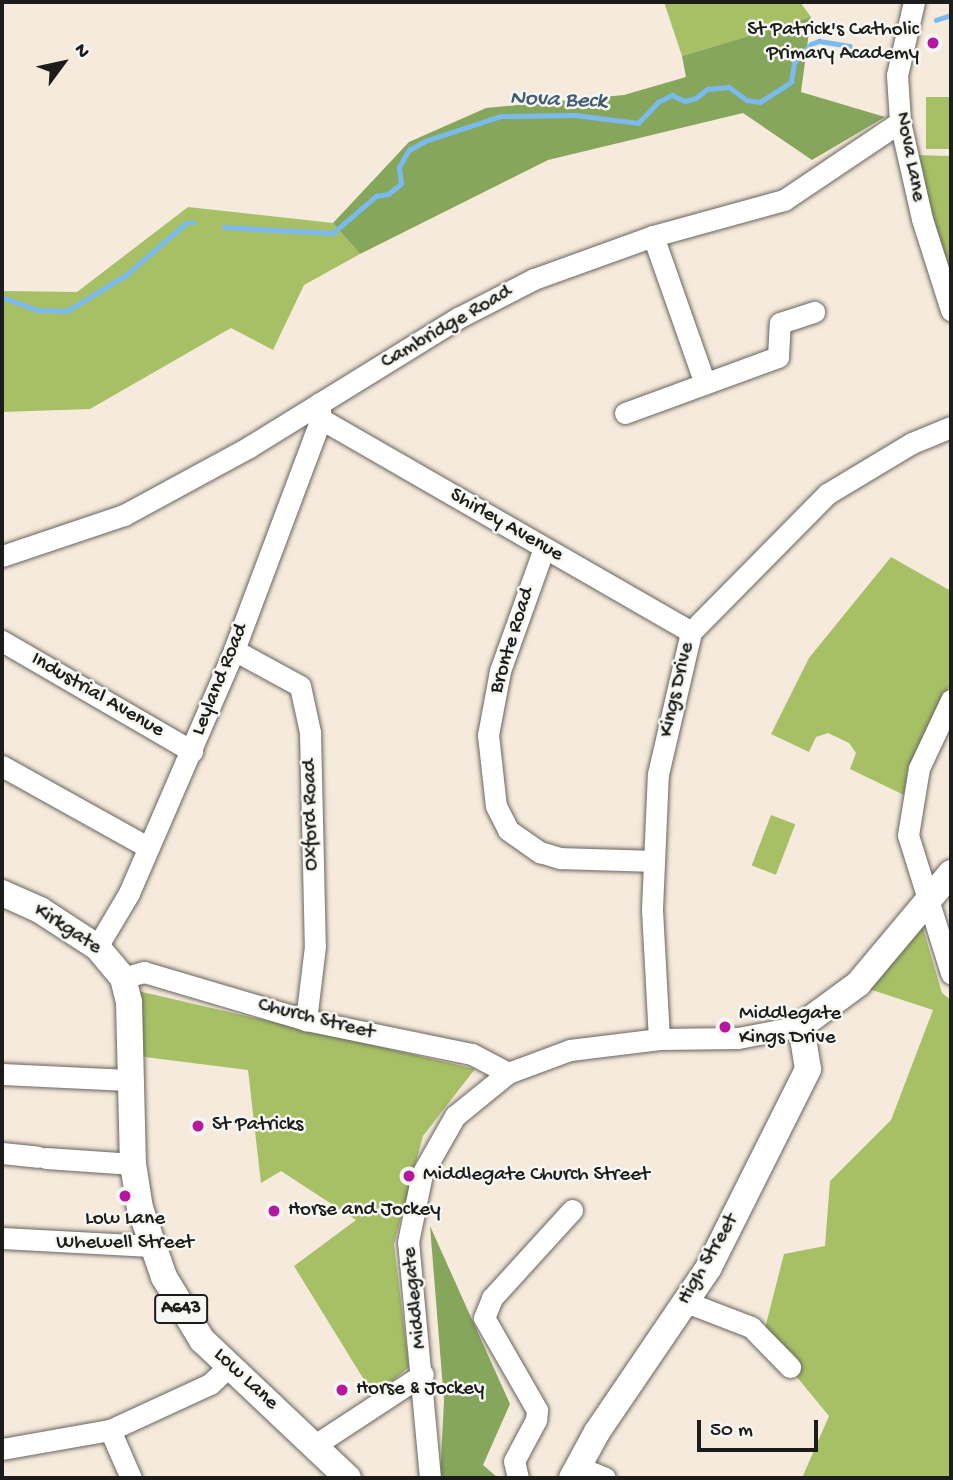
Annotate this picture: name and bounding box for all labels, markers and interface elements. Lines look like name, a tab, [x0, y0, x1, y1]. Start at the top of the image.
place label: St Patrick's Catholic Primary Academy	[747, 18, 919, 68]
north arrow	[28, 28, 98, 98]
marker: St Patrick's Catholic Primary Academy	[925, 35, 941, 51]
text: N	[68, 40, 94, 63]
water label: Nova Beck	[509, 86, 607, 116]
street label: Nova Lane	[888, 110, 930, 204]
street label: Cambridge Road	[377, 280, 517, 376]
street label: Shirley Avenue	[445, 483, 567, 569]
street label: Bronte Road	[485, 585, 541, 697]
street label: Leyland Road	[187, 620, 255, 740]
street label: Kings Drive	[655, 640, 701, 740]
street label: Industrial Avenue	[26, 648, 168, 744]
street label: Oxford Road	[298, 759, 326, 871]
street label: Kirkgate	[28, 899, 106, 961]
street label: Church Street	[255, 993, 377, 1047]
place label: Middlegate Kings Drive	[739, 1002, 841, 1052]
marker: Middlegate Kings Drive	[717, 1019, 733, 1035]
place label: St Patricks	[212, 1113, 303, 1139]
marker: St Patricks	[190, 1118, 206, 1134]
place label: Middlegate Church Street	[423, 1163, 650, 1189]
marker: Middlegate Church Street	[401, 1168, 417, 1184]
marker: Low Lane Whewell Street	[117, 1188, 133, 1204]
place label: Horse and Jockey	[288, 1198, 440, 1224]
marker: Horse and Jockey	[266, 1203, 282, 1219]
place label: Low Lane Whewell Street	[56, 1207, 194, 1257]
street label: High Street	[673, 1210, 745, 1310]
street label: Middlegate	[398, 1246, 434, 1350]
road number: A643	[153, 1294, 209, 1324]
street label: Low Lane	[207, 1344, 283, 1416]
place label: Horse & Jockey	[356, 1377, 484, 1403]
marker: Horse & Jockey	[334, 1382, 350, 1398]
scale bar	[701, 1406, 822, 1450]
text: 50 m	[710, 1419, 753, 1444]

